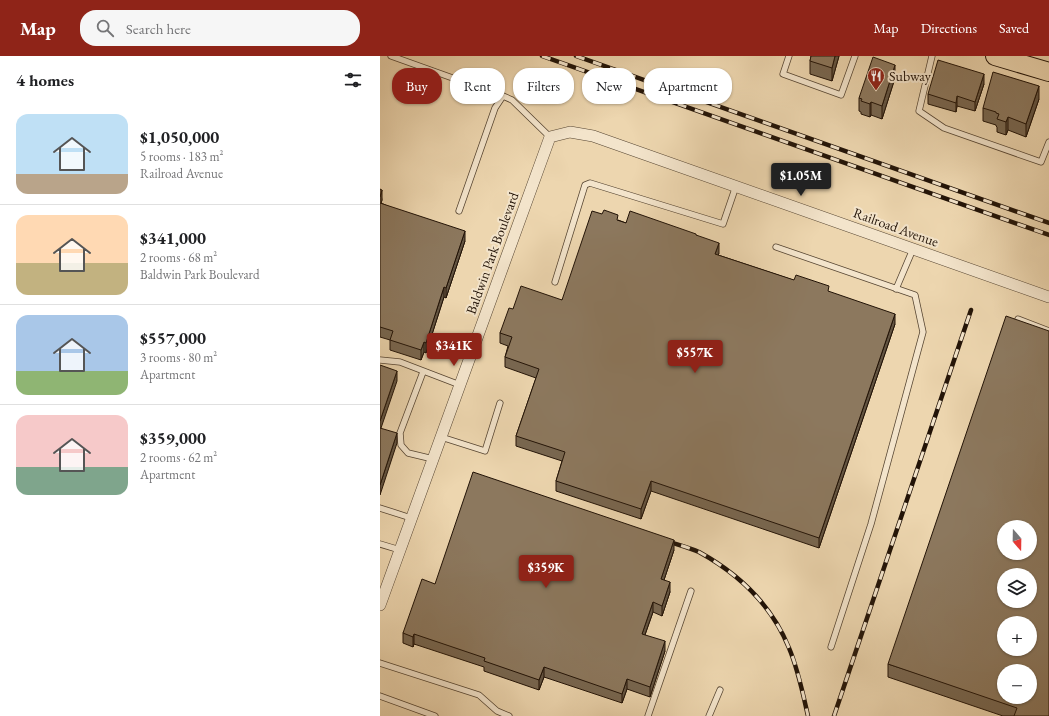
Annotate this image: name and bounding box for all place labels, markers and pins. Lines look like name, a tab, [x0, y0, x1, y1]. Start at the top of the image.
restaurant icon: Subway	[866, 66, 886, 91]
place label: Subway	[889, 67, 932, 85]
pin: $1.05M	[768, 163, 834, 197]
pin: $341K	[426, 333, 482, 367]
pin: $557K	[667, 340, 723, 374]
pin: $359K	[518, 555, 574, 589]

